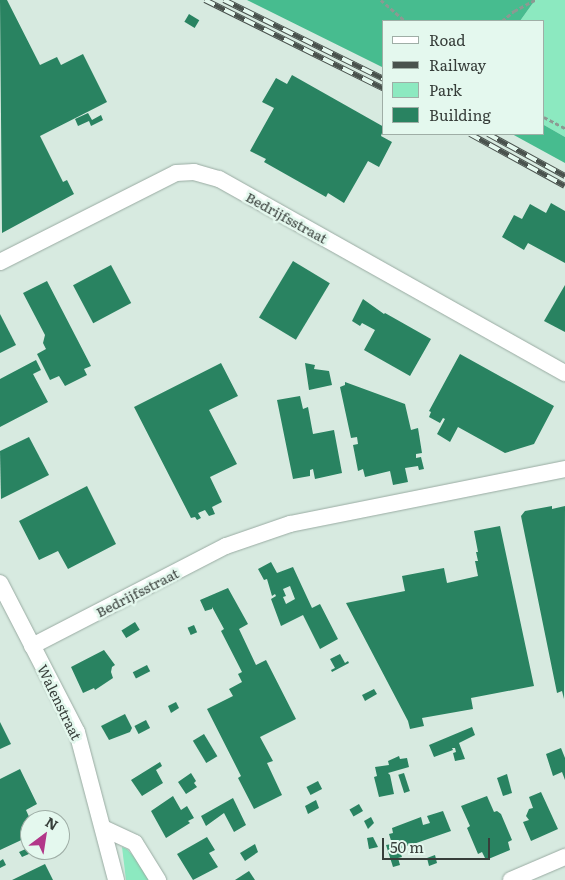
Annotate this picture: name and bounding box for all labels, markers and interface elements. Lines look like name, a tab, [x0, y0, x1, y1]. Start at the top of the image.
legend	[382, 20, 545, 135]
text: Road	[429, 28, 465, 51]
text: Railway	[429, 53, 486, 76]
text: Park	[429, 78, 462, 101]
text: Building	[429, 103, 491, 126]
street label: Bedrijfsstraat	[243, 188, 331, 246]
street label: Bedrijfsstraat	[93, 564, 181, 620]
street label: Walenstraat	[34, 661, 86, 743]
north arrow	[20, 810, 70, 860]
text: N	[42, 811, 62, 835]
scale bar	[385, 828, 492, 860]
text: 50 m	[390, 835, 424, 858]

